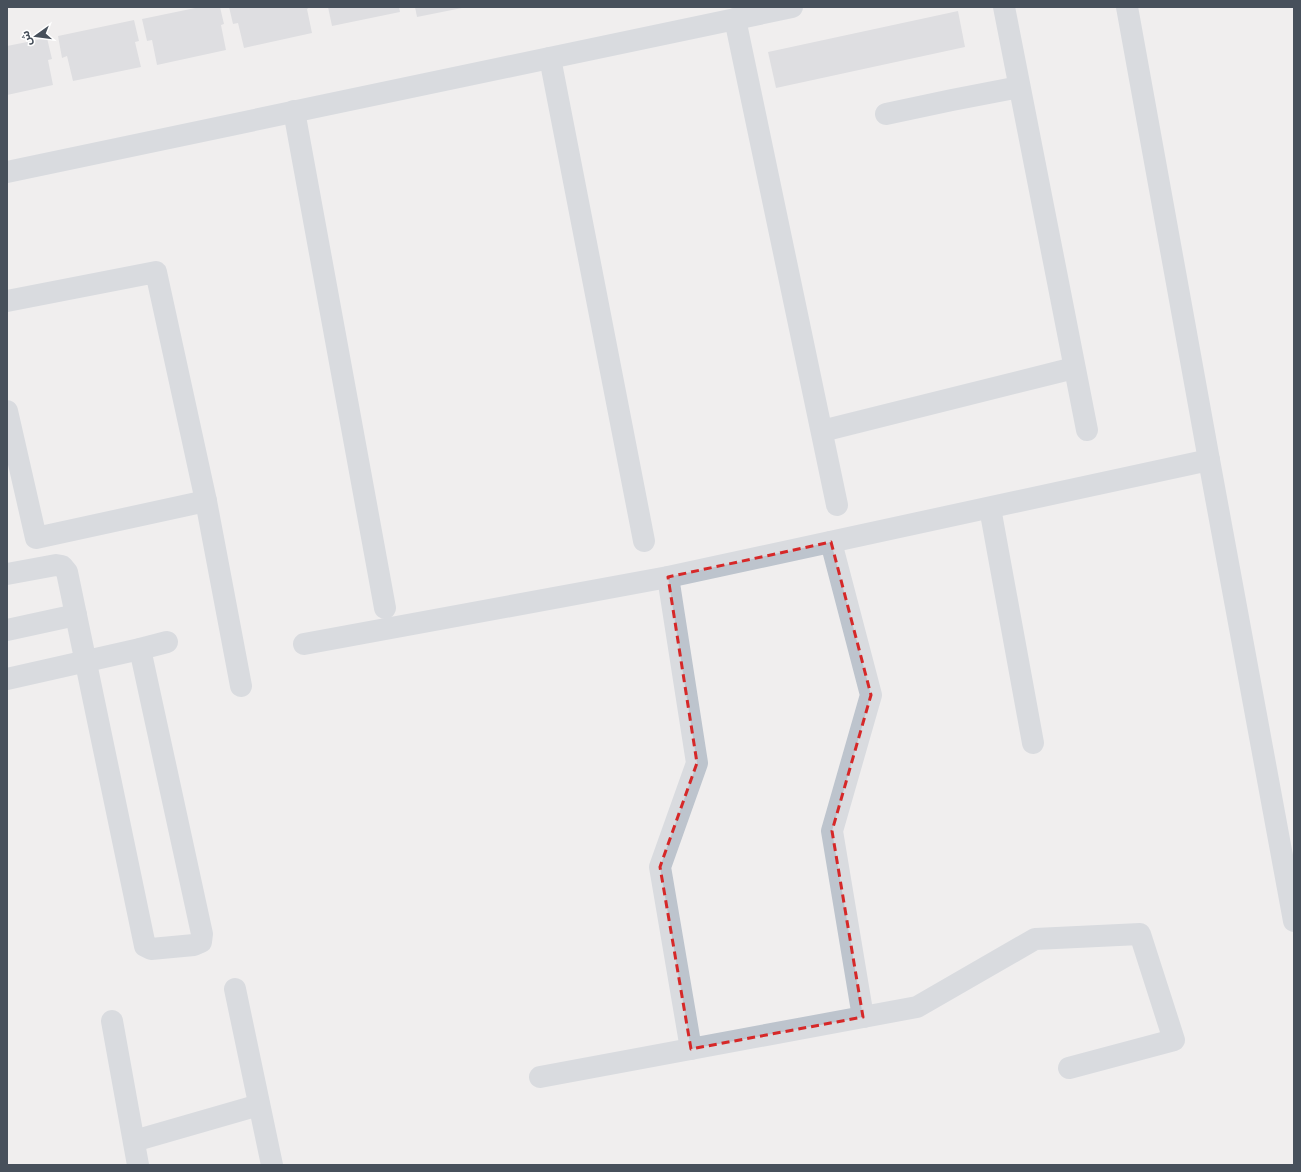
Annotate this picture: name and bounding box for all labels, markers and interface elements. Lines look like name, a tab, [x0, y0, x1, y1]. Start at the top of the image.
north arrow	[16, 16, 56, 56]
text: ش	[19, 29, 35, 47]

